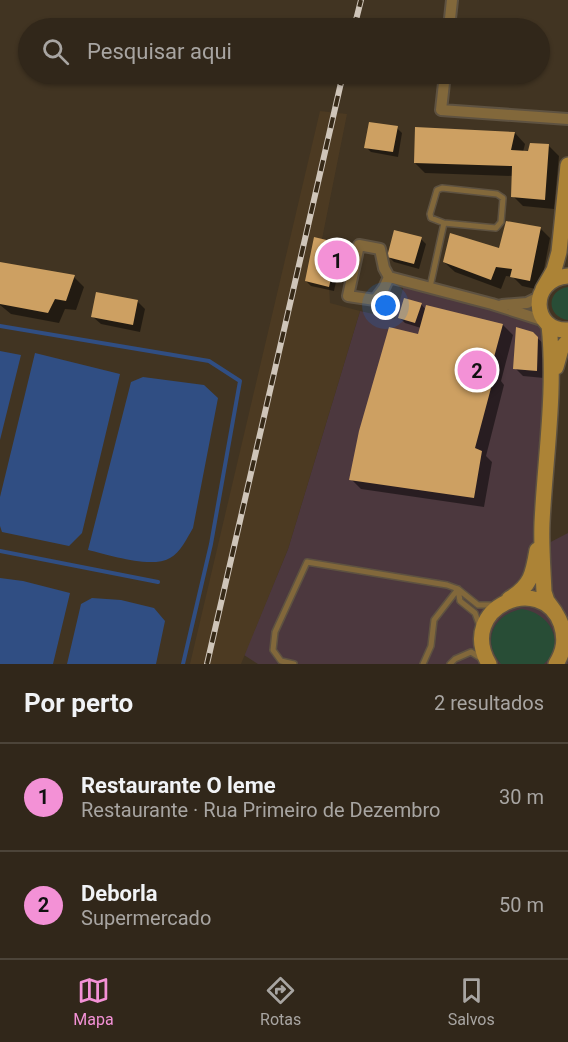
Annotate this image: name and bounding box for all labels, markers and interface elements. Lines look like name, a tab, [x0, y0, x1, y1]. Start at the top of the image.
search box	[18, 18, 550, 84]
icon: search	[39, 35, 72, 68]
text: Pesquisar aqui	[87, 39, 232, 64]
pin: 1	[318, 238, 356, 282]
your location	[371, 291, 400, 320]
pin: 2	[458, 348, 496, 392]
text: Por perto	[24, 688, 133, 718]
text: 2 resultados	[434, 691, 544, 715]
text: Restaurante O leme	[81, 773, 276, 798]
text: 1	[38, 785, 49, 809]
text: 30 m	[499, 785, 544, 809]
text: Restaurante · Rua Primeiro de Dezembro	[81, 798, 440, 822]
text: Deborla	[81, 881, 158, 906]
text: 2	[38, 893, 49, 917]
text: 50 m	[499, 893, 544, 917]
text: Supermercado	[81, 906, 211, 930]
tab: Mapa	[73, 974, 114, 1029]
tab: Rotas	[260, 974, 301, 1029]
tab: Salvos	[448, 974, 495, 1029]

